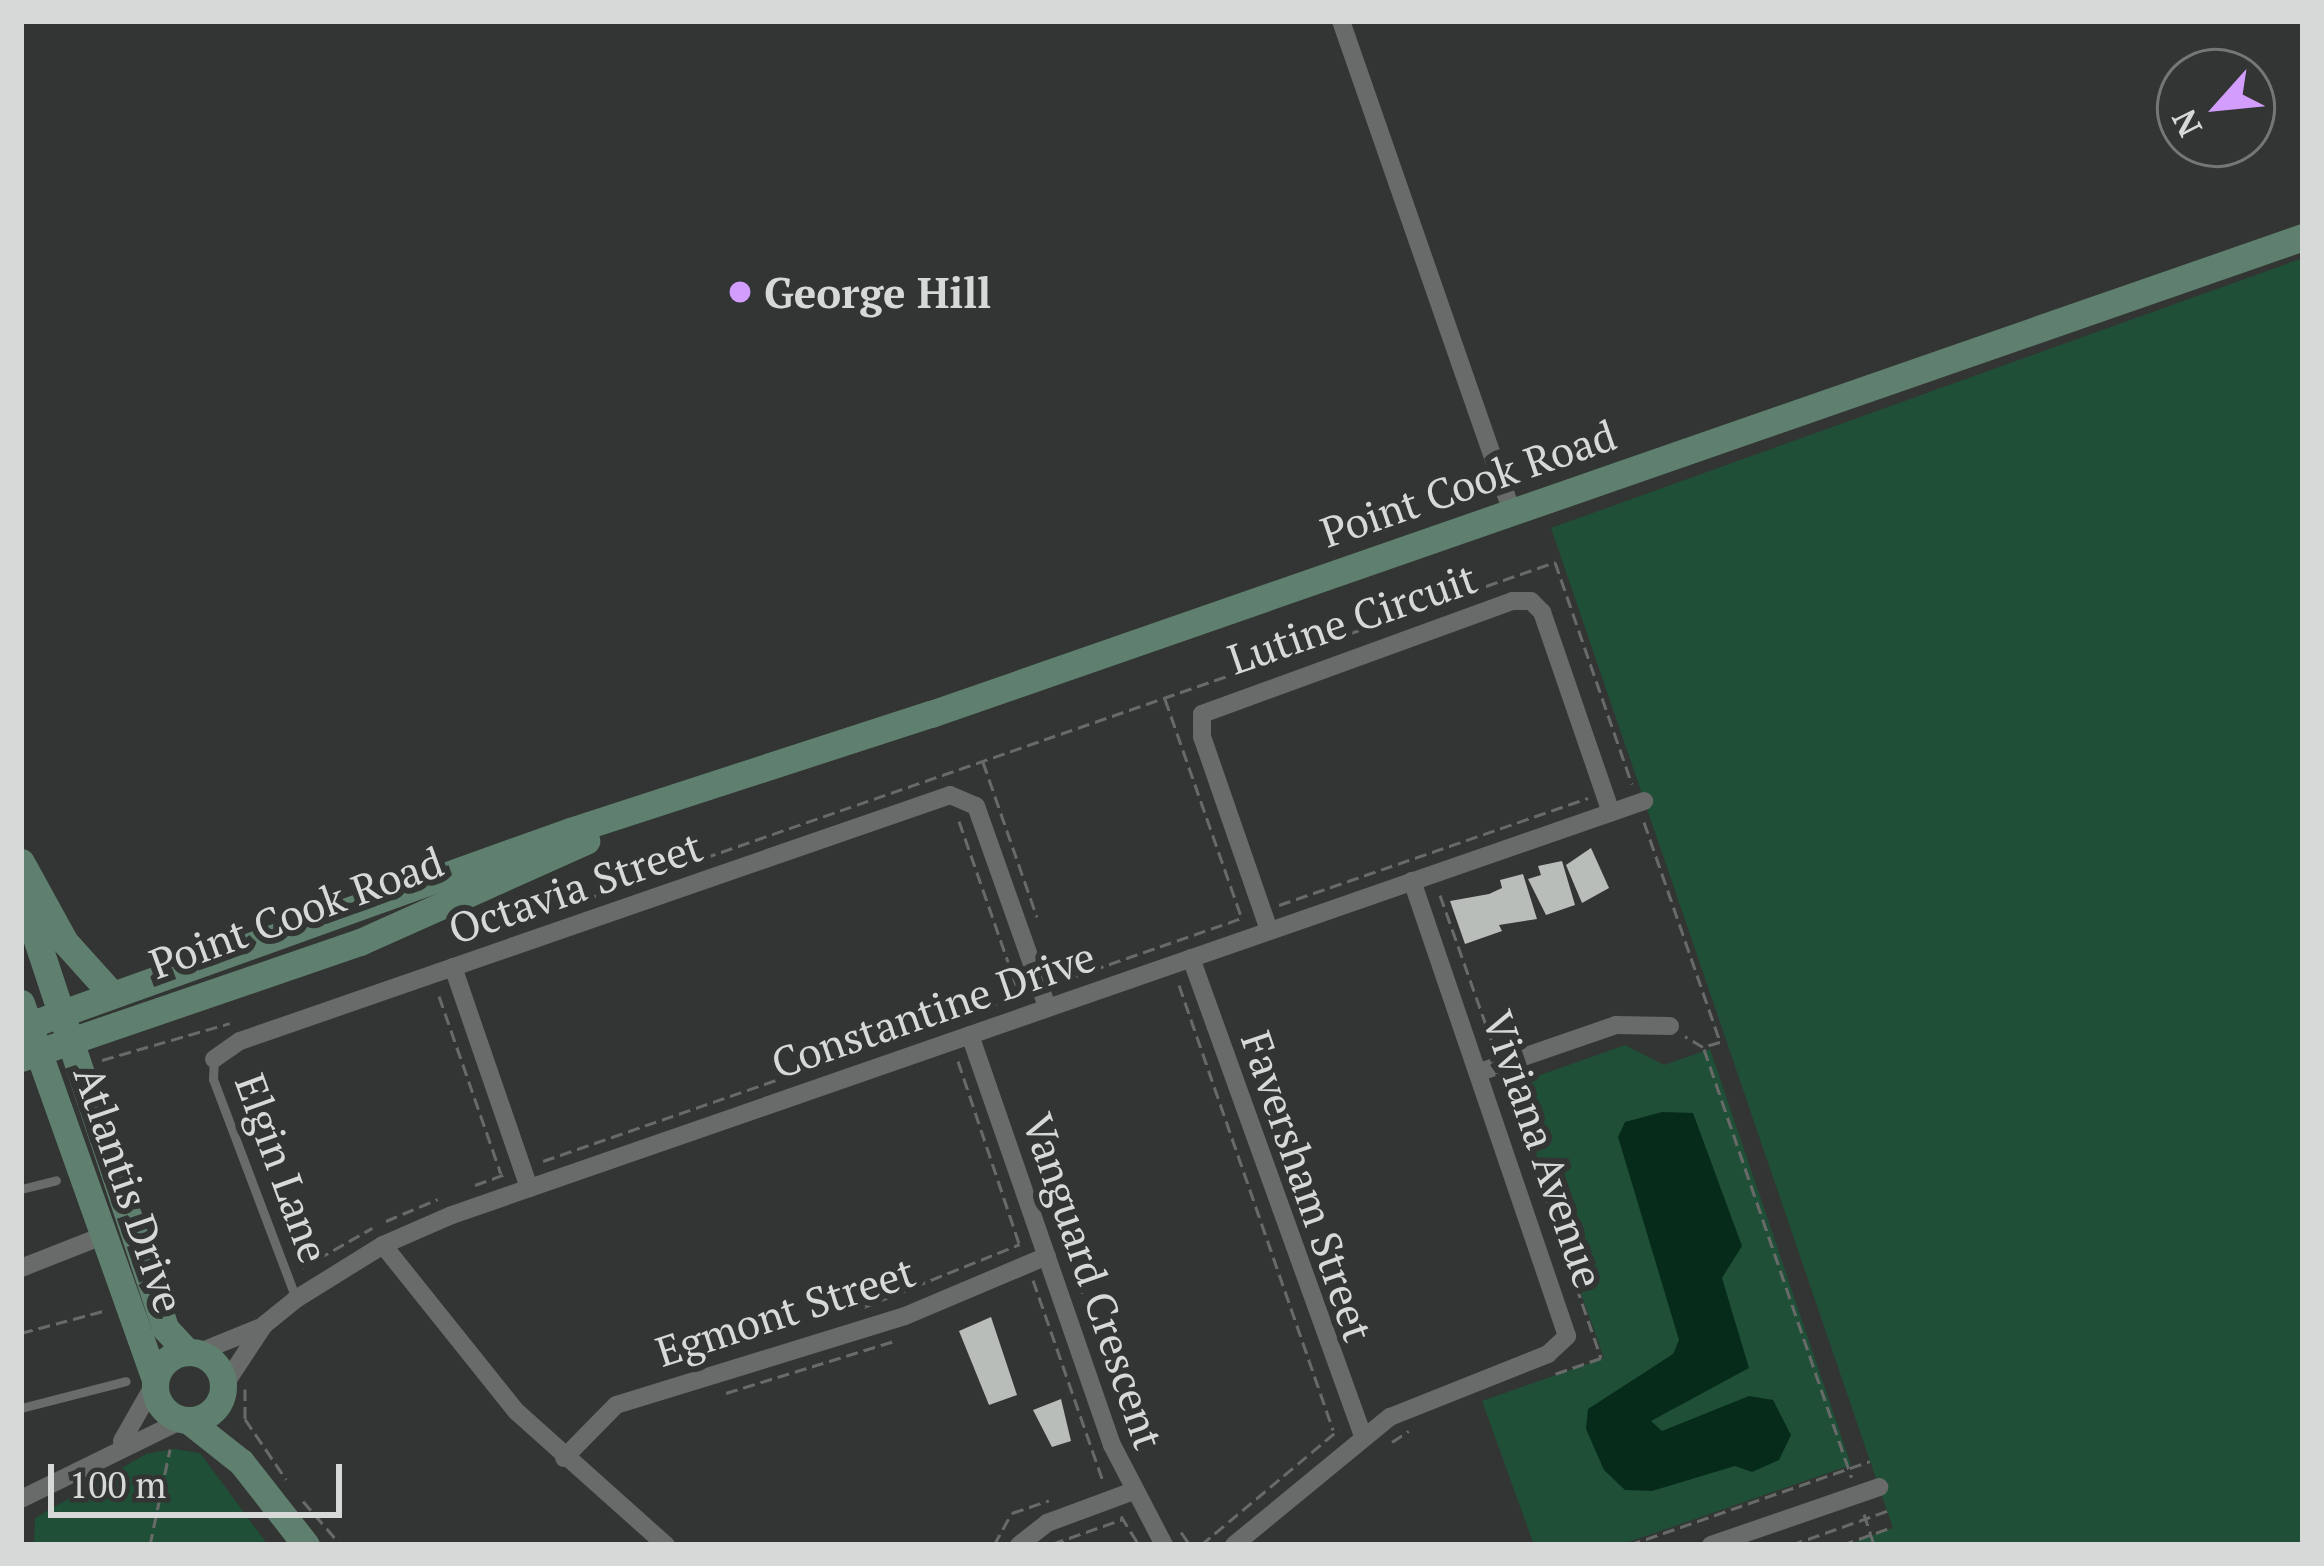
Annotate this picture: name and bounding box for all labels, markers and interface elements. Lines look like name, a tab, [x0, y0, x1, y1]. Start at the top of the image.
north arrow	[2156, 48, 2276, 168]
text: N	[2161, 102, 2211, 144]
place label: George Hill	[764, 267, 991, 317]
marker: George Hill	[727, 279, 753, 305]
street label: Point Cook Road	[1314, 409, 1622, 557]
street label: Lutine Circuit	[1221, 552, 1483, 684]
street label: Octavia Street	[442, 820, 708, 954]
street label: Point Cook Road	[142, 836, 450, 988]
street label: Constantine Drive	[765, 930, 1101, 1088]
street label: Viviana Avenue	[1473, 1004, 1615, 1294]
street label: Faversham Street	[1231, 1024, 1385, 1348]
street label: Atlantis Drive	[64, 1059, 196, 1319]
street label: Elgin Lane	[226, 1067, 340, 1269]
street label: Vanguard Crescent	[1013, 1107, 1175, 1455]
street label: Egmont Street	[649, 1246, 921, 1376]
scale bar	[54, 1440, 348, 1514]
text: 100 m	[69, 1461, 166, 1508]

